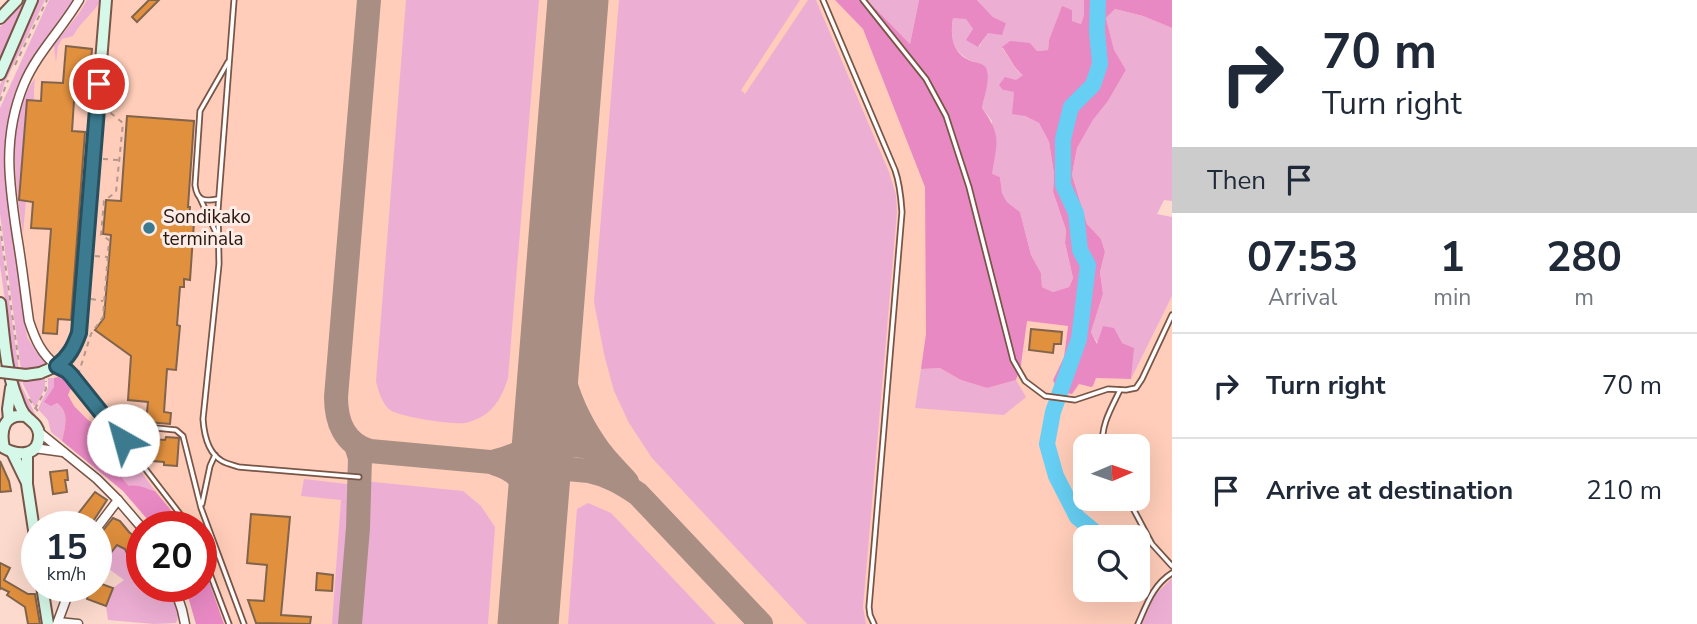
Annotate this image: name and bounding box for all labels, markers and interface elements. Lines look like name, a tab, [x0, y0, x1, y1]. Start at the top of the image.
text: 70 m	[1322, 18, 1437, 85]
icon: right	[1207, 28, 1298, 119]
pin	[69, 54, 129, 114]
icon: arrive	[80, 65, 118, 103]
text: Turn right	[1322, 82, 1462, 125]
icon: arrive	[1280, 161, 1318, 199]
text: Then	[1207, 163, 1266, 198]
place label: Sondikako terminala	[163, 204, 251, 252]
marker: Sondikako terminala	[141, 220, 157, 236]
text: 07:53	[1247, 229, 1358, 286]
text: 1	[1440, 229, 1465, 286]
text: 280	[1546, 229, 1622, 286]
text: Arrival	[1268, 282, 1337, 313]
text: min	[1433, 282, 1471, 313]
text: m	[1574, 282, 1594, 313]
icon: right	[1207, 367, 1245, 405]
text: Turn right	[1266, 368, 1385, 403]
text: 70 m	[1602, 368, 1662, 403]
position arrow	[86, 403, 160, 477]
north arrow	[1073, 434, 1150, 511]
map controls	[1073, 434, 1150, 602]
icon: arrive	[1207, 472, 1245, 510]
text: Arrive at destination	[1266, 473, 1513, 508]
text: 210 m	[1586, 473, 1662, 508]
speed limit sign: 20	[126, 511, 217, 602]
text: 15	[45, 524, 88, 571]
button: search	[1073, 525, 1150, 602]
text: km/h	[47, 562, 86, 586]

